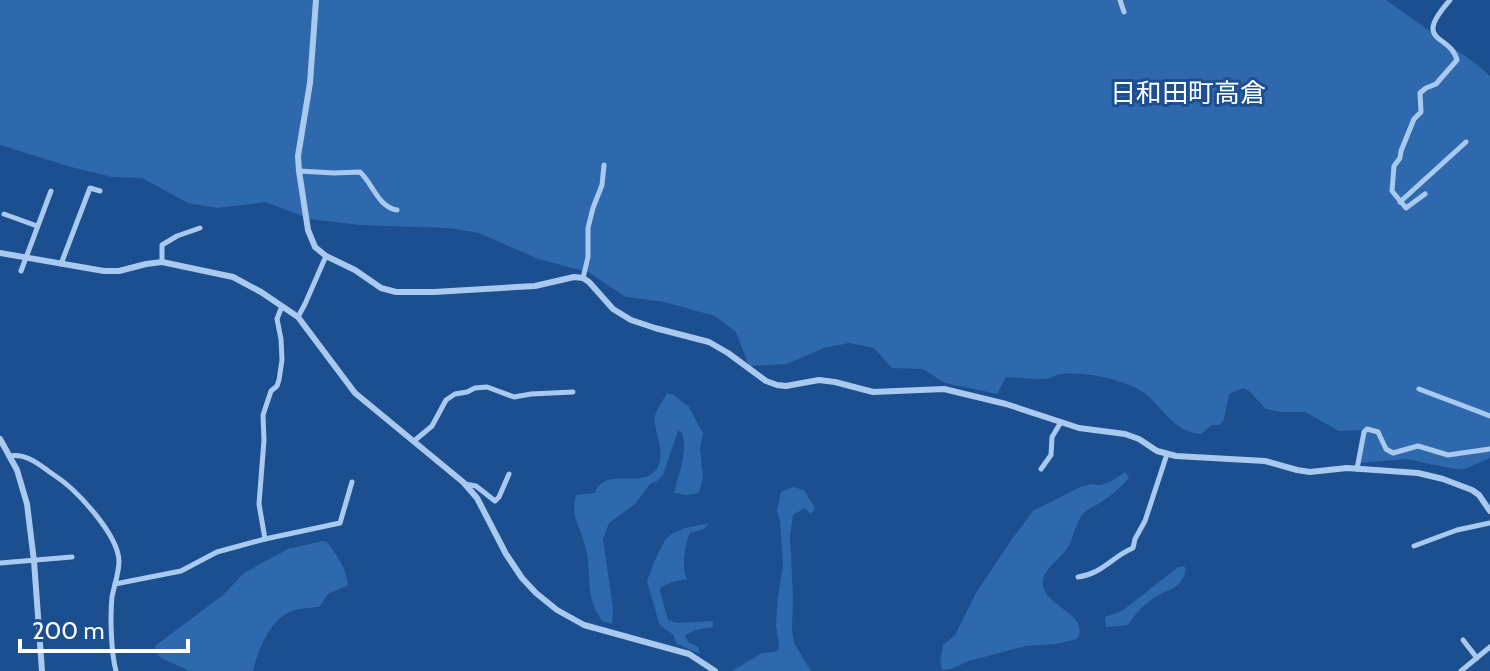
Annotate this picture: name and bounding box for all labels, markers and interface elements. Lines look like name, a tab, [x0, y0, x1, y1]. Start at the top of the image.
district label: 日和田町高倉	[1110, 77, 1266, 109]
scale bar	[20, 603, 188, 653]
text: 200 m	[32, 616, 105, 645]

